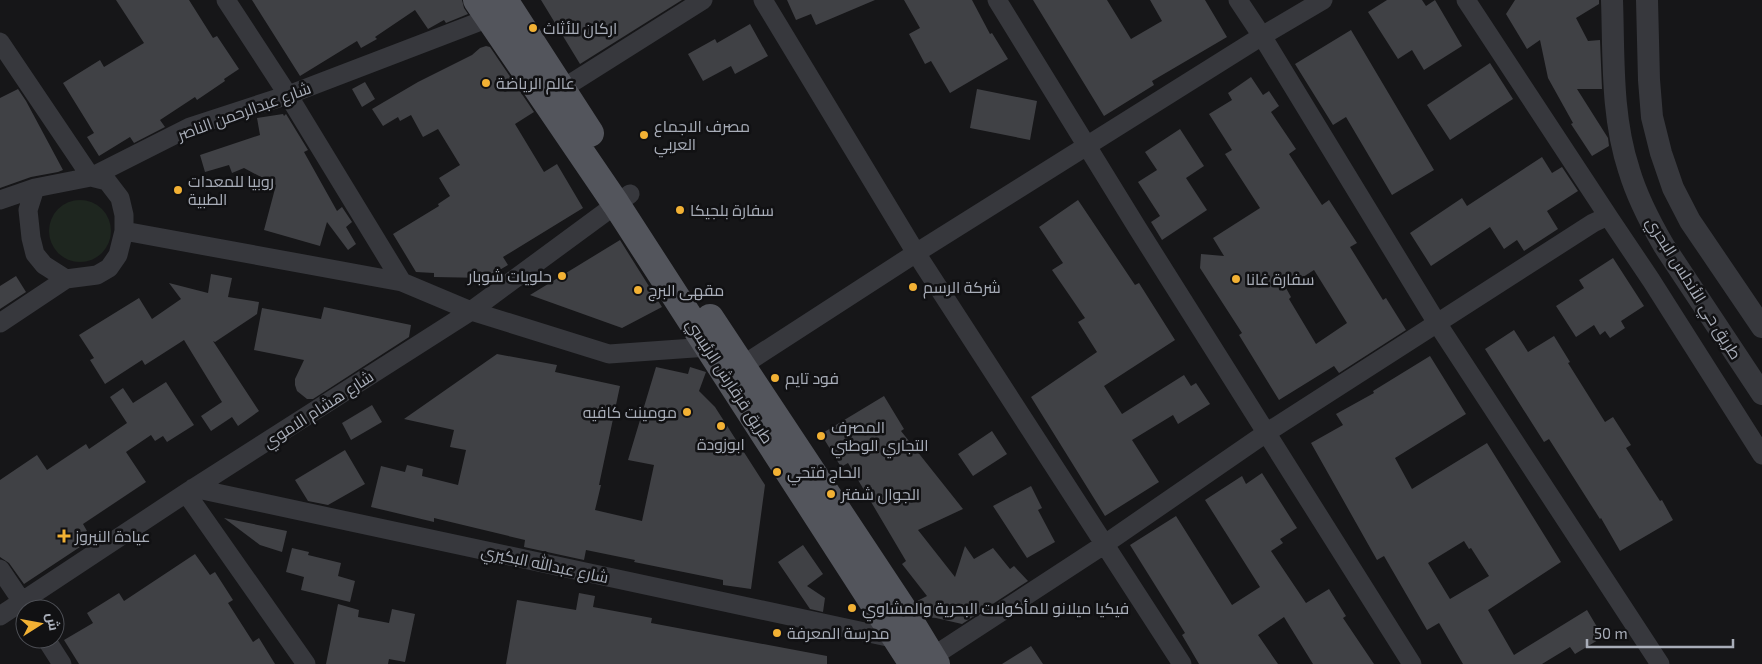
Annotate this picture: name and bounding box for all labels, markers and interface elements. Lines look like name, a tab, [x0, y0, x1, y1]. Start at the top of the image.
place label: اركان للأثاث	[543, 18, 617, 39]
marker: اركان للأثاث	[527, 22, 539, 34]
place label: عالم الرياضة	[496, 73, 575, 95]
marker: عالم الرياضة	[480, 77, 492, 89]
street label: شارع عبدالرحمن الناصر	[174, 78, 314, 147]
place label: مصرف الاجماع العربي	[654, 116, 750, 158]
marker: مصرف الاجماع العربي	[638, 129, 650, 141]
place label: روبيا للمعدات الطبية	[188, 171, 274, 209]
marker: روبيا للمعدات الطبية	[172, 184, 184, 196]
place label: سفارة بلجيكا	[690, 200, 774, 220]
marker: سفارة بلجيكا	[674, 204, 686, 216]
street label: طريق حي الأندلس البحري	[1639, 213, 1746, 365]
place label: حلويات شوبار	[467, 266, 552, 286]
place label: سفارة غانا	[1246, 269, 1314, 289]
marker: حلويات شوبار	[556, 270, 568, 282]
marker: سفارة غانا	[1230, 273, 1242, 285]
place label: شركة الرسم	[923, 277, 1001, 299]
place label: مقهى البرج	[648, 280, 724, 302]
marker: شركة الرسم	[907, 281, 919, 293]
marker: مقهى البرج	[632, 284, 644, 296]
street label: طريق قرقارش الرئيسي	[680, 315, 778, 449]
street label: شارع هشام الاموي	[259, 366, 379, 456]
place label: فود تايم	[785, 368, 839, 390]
marker: فود تايم	[769, 372, 781, 384]
place label: مومينت كافيه	[583, 402, 677, 422]
marker: مومينت كافيه	[681, 406, 693, 418]
place label: المصرف التجاري الوطني	[831, 417, 929, 459]
marker: ابوزودة	[715, 420, 727, 432]
marker: المصرف التجاري الوطني	[815, 430, 827, 442]
place label: ابوزودة	[697, 434, 745, 454]
place label: الحاج فتحي	[787, 462, 861, 486]
marker: الحاج فتحي	[771, 466, 783, 478]
place label: الجوال شفتر	[840, 484, 920, 505]
marker: الجوال شفتر	[825, 488, 837, 500]
place label: عيادة النيروز	[74, 526, 150, 546]
marker: عيادة النيروز	[57, 529, 71, 543]
street label: شارع عبدالله البكيري	[479, 541, 611, 591]
place label: فيكيا ميلانو للمأكولات البحرية والمشاوي	[862, 598, 1129, 622]
north arrow	[15, 599, 65, 649]
marker: فيكيا ميلانو للمأكولات البحرية والمشاوي	[846, 602, 858, 614]
text: ش	[42, 611, 63, 632]
scale bar	[1587, 616, 1733, 648]
place label: مدرسة المعرفة	[787, 623, 890, 643]
text: 50 m	[1594, 624, 1628, 642]
marker: مدرسة المعرفة	[771, 627, 783, 639]

